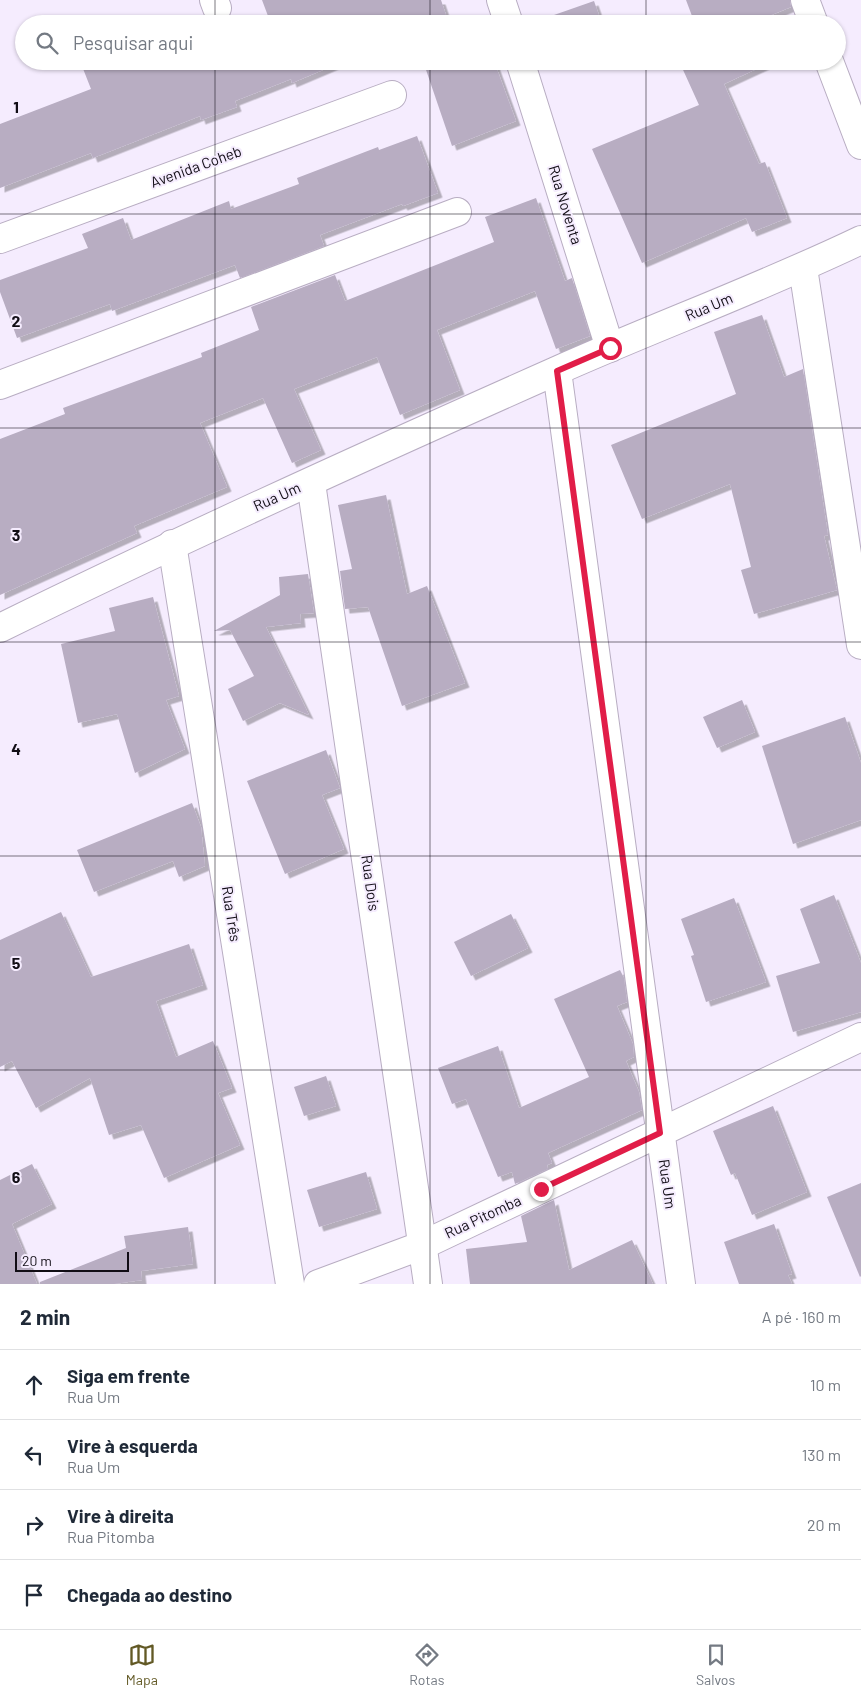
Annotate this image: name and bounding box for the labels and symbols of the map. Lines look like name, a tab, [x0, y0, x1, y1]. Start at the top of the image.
text: 1	[13, 97, 19, 116]
street label: Avenida Coheb	[148, 141, 244, 191]
street label: Rua Noventa	[545, 163, 587, 247]
street label: Rua Um	[682, 288, 735, 324]
text: 2	[12, 311, 21, 330]
route start	[599, 337, 622, 360]
street label: Rua Um	[250, 478, 303, 514]
text: 3	[12, 525, 20, 544]
text: 4	[11, 739, 21, 758]
street label: Rua Dois	[358, 854, 384, 912]
street label: Rua Três	[219, 885, 245, 943]
text: 5	[12, 953, 21, 972]
street label: Rua Um	[656, 1158, 680, 1210]
text: 6	[12, 1167, 21, 1186]
route end	[530, 1178, 553, 1201]
street label: Rua Pitomba	[442, 1191, 524, 1242]
scale bar	[15, 1249, 129, 1272]

